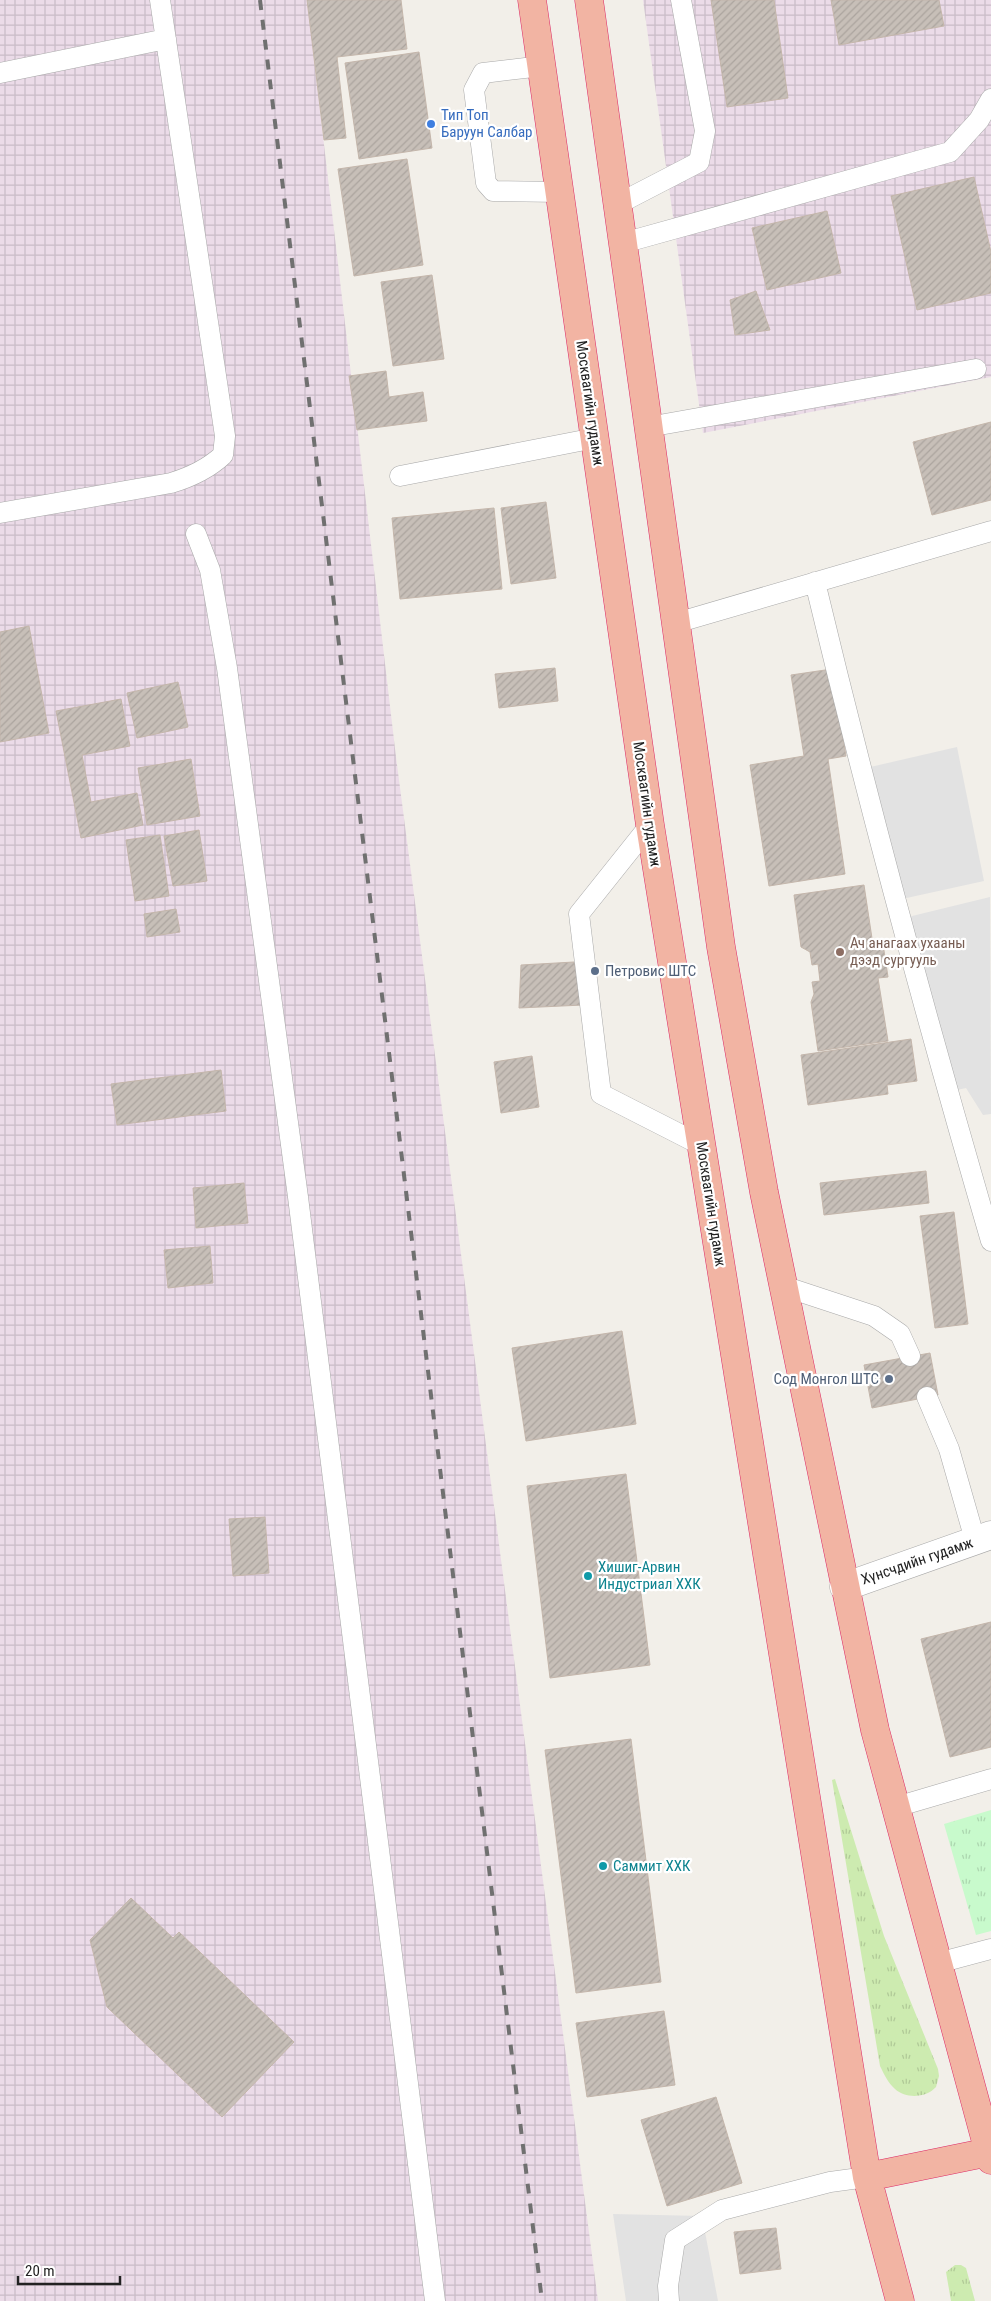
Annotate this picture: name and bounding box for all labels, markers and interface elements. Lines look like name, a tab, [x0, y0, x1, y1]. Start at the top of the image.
place label: Тип Топ Баруун Салбар	[441, 106, 533, 141]
marker: Тип Топ Баруун Салбар	[425, 118, 437, 130]
street label: Москвагийн гудамж	[572, 339, 608, 467]
street label: Москвагийн гудамж	[629, 740, 665, 868]
place label: Ач анагаах ухааны дээд сургууль	[850, 934, 965, 969]
marker: Ач анагаах ухааны дээд сургууль	[834, 946, 846, 958]
place label: Петровис ШТС	[605, 962, 696, 980]
marker: Петровис ШТС	[589, 965, 601, 977]
street label: Москвагийн гудамж	[692, 1140, 730, 1268]
place label: Сод Монгол ШТС	[773, 1370, 879, 1388]
marker: Сод Монгол ШТС	[883, 1373, 895, 1385]
street label: Хүнсчдийн гудамж	[859, 1533, 975, 1589]
place label: Хишиг-Арвин Индустриал ХХК	[598, 1558, 701, 1593]
marker: Хишиг-Арвин Индустриал ХХК	[582, 1570, 594, 1582]
place label: Саммит ХХК	[613, 1857, 691, 1875]
marker: Саммит ХХК	[597, 1860, 609, 1872]
scale bar	[18, 2254, 120, 2286]
text: 20 m	[25, 2262, 55, 2280]

